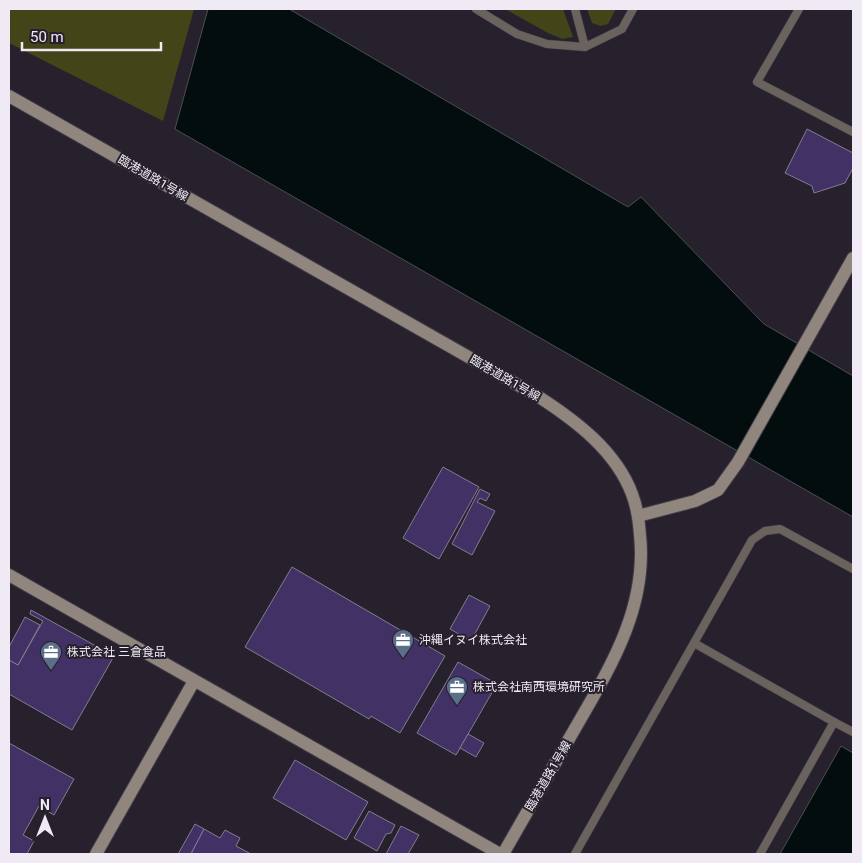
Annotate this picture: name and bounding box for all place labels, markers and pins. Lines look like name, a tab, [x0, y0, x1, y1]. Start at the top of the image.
office icon: 沖縄イヌイ株式会社	[391, 628, 415, 659]
place label: 沖縄イヌイ株式会社	[419, 633, 527, 647]
office icon: 株式会社 三倉食品	[39, 640, 63, 671]
place label: 株式会社 三倉食品	[67, 645, 166, 659]
office icon: 株式会社南西環境研究所	[445, 675, 469, 706]
place label: 株式会社南西環境研究所	[473, 680, 605, 694]

